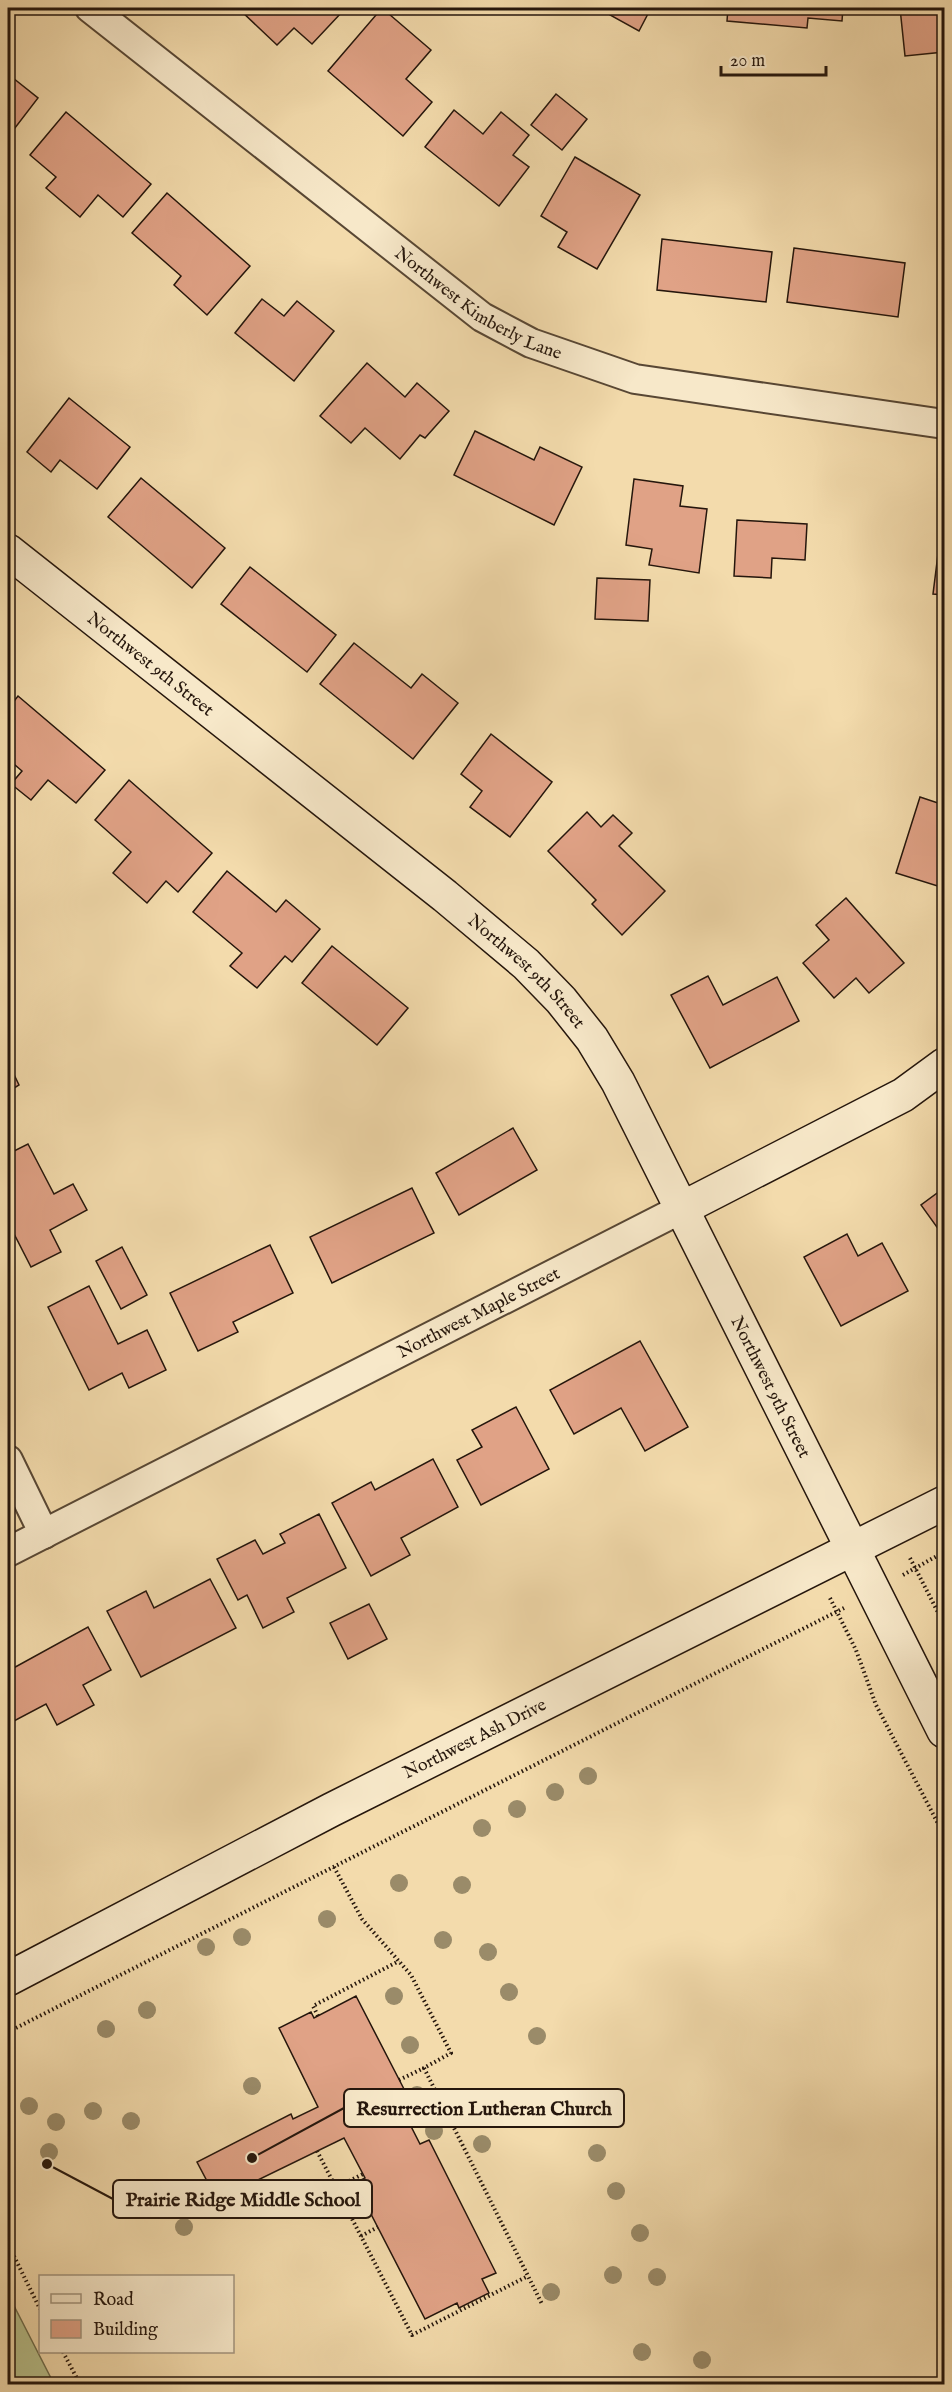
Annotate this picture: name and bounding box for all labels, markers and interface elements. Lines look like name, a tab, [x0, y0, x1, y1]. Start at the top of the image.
scale bar	[721, 39, 826, 77]
text: 20 m	[730, 50, 765, 73]
street label: Northwest Kimberly Lane	[389, 242, 565, 366]
street label: Northwest 9th Street	[82, 608, 218, 722]
street label: Northwest 9th Street	[462, 910, 589, 1034]
street label: Northwest Maple Street	[394, 1263, 564, 1365]
street label: Northwest 9th Street	[725, 1313, 815, 1462]
street label: Northwest Ash Drive	[400, 1694, 551, 1785]
callout: Resurrection Lutheran Church	[344, 2089, 624, 2127]
text: Resurrection Lutheran Church	[356, 2097, 612, 2122]
callout: Prairie Ridge Middle School	[113, 2180, 372, 2218]
text: Prairie Ridge Middle School	[125, 2188, 361, 2213]
legend	[39, 2275, 234, 2353]
text: Road	[93, 2289, 134, 2312]
text: Building	[93, 2319, 158, 2342]

